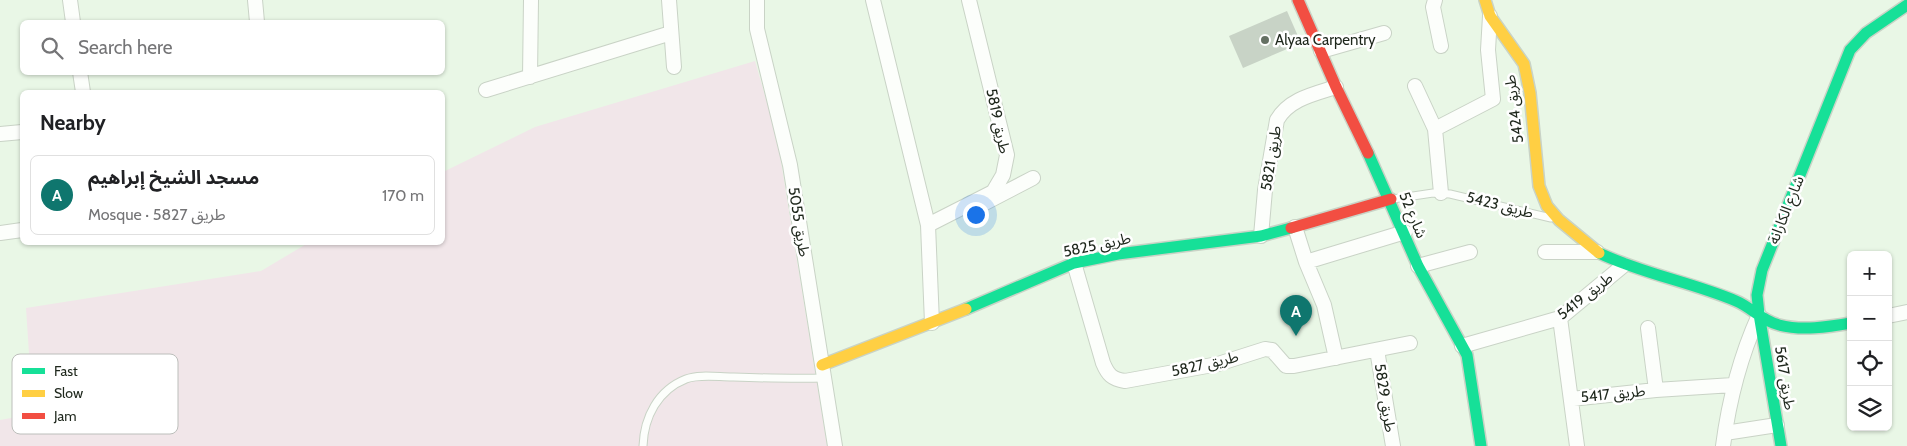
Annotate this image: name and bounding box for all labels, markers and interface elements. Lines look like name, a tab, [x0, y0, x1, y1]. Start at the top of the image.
search box	[20, 20, 445, 75]
place label: Alyaa Carpentry	[1275, 31, 1376, 49]
icon: search	[38, 34, 66, 62]
marker: Alyaa Carpentry	[1259, 34, 1271, 46]
text: Search here	[78, 36, 172, 59]
street label: طريق 5424	[1501, 74, 1528, 144]
street label: طريق 5819	[981, 87, 1014, 155]
text: Nearby	[40, 110, 106, 135]
street label: طريق 5821	[1257, 124, 1286, 192]
text: مسجد الشيخ إبراهيم	[88, 166, 259, 189]
street label: شارع الكارانة	[1764, 173, 1811, 248]
text: A	[52, 186, 62, 205]
text: 170 m	[382, 186, 424, 205]
street label: طريق 5055	[784, 186, 813, 258]
street label: طريق 5423	[1464, 188, 1535, 223]
street label: شارع 52	[1392, 189, 1431, 242]
your location	[963, 202, 989, 228]
text: Mosque · طريق 5827	[88, 205, 226, 224]
street label: طريق 5825	[1061, 229, 1133, 262]
map controls	[1847, 251, 1892, 431]
button: +	[1847, 251, 1892, 296]
street label: طريق 5419	[1554, 269, 1617, 324]
pin: A	[1280, 295, 1312, 336]
button: −	[1847, 296, 1892, 341]
button: locate	[1847, 341, 1892, 386]
street label: طريق 5617	[1770, 345, 1799, 411]
street label: طريق 5827	[1170, 348, 1241, 381]
legend	[12, 354, 178, 434]
text: Fast	[54, 362, 78, 380]
street label: طريق 5829	[1370, 362, 1399, 434]
street label: طريق 5417	[1580, 382, 1646, 407]
text: Slow	[54, 384, 83, 402]
button: layers	[1847, 386, 1892, 431]
text: Jam	[53, 407, 76, 425]

